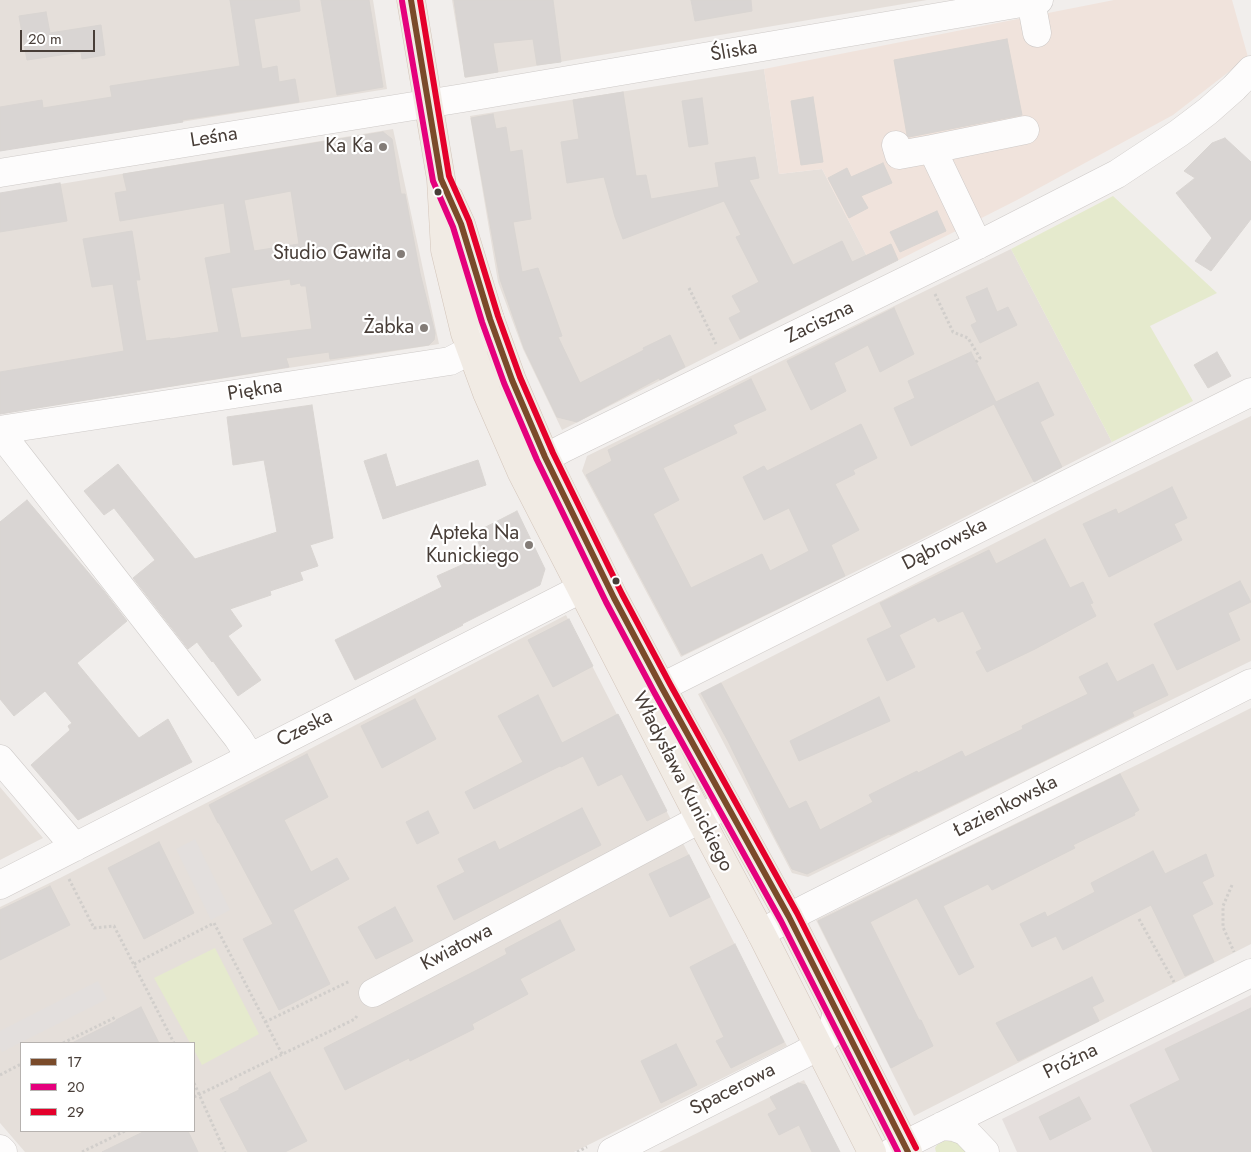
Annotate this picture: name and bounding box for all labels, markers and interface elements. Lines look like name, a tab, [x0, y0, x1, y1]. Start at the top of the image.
scale bar	[22, 20, 98, 52]
text: 20 m	[28, 28, 62, 50]
street label: Śliska	[709, 36, 759, 68]
street label: Leśna	[189, 122, 239, 154]
place label: Ka Ka	[325, 135, 373, 159]
marker: Ka Ka	[377, 141, 389, 153]
unlabelled marker	[433, 187, 443, 197]
place label: Studio Gawita	[273, 242, 391, 266]
marker: Studio Gawita	[395, 248, 407, 260]
street label: Zaciszna	[782, 296, 858, 350]
place label: Żabka	[364, 316, 414, 340]
marker: Żabka	[418, 322, 430, 334]
street label: Piękna	[226, 375, 284, 407]
street label: Dąbrowska	[899, 513, 991, 577]
place label: Apteka Na Kunickiego	[426, 522, 519, 569]
marker: Apteka Na Kunickiego	[523, 539, 535, 551]
unlabelled marker	[611, 576, 621, 586]
street label: Władysława Kunickiego	[626, 688, 738, 876]
street label: Czeska	[273, 705, 337, 753]
street label: Łazienkowska	[950, 771, 1062, 843]
street label: Kwiatowa	[417, 919, 497, 977]
street label: Próżna	[1040, 1039, 1102, 1085]
legend	[20, 1042, 195, 1132]
text: 17	[67, 1051, 82, 1073]
street label: Spacerowa	[686, 1058, 780, 1122]
text: 20	[67, 1076, 85, 1098]
text: 29	[67, 1101, 84, 1123]

